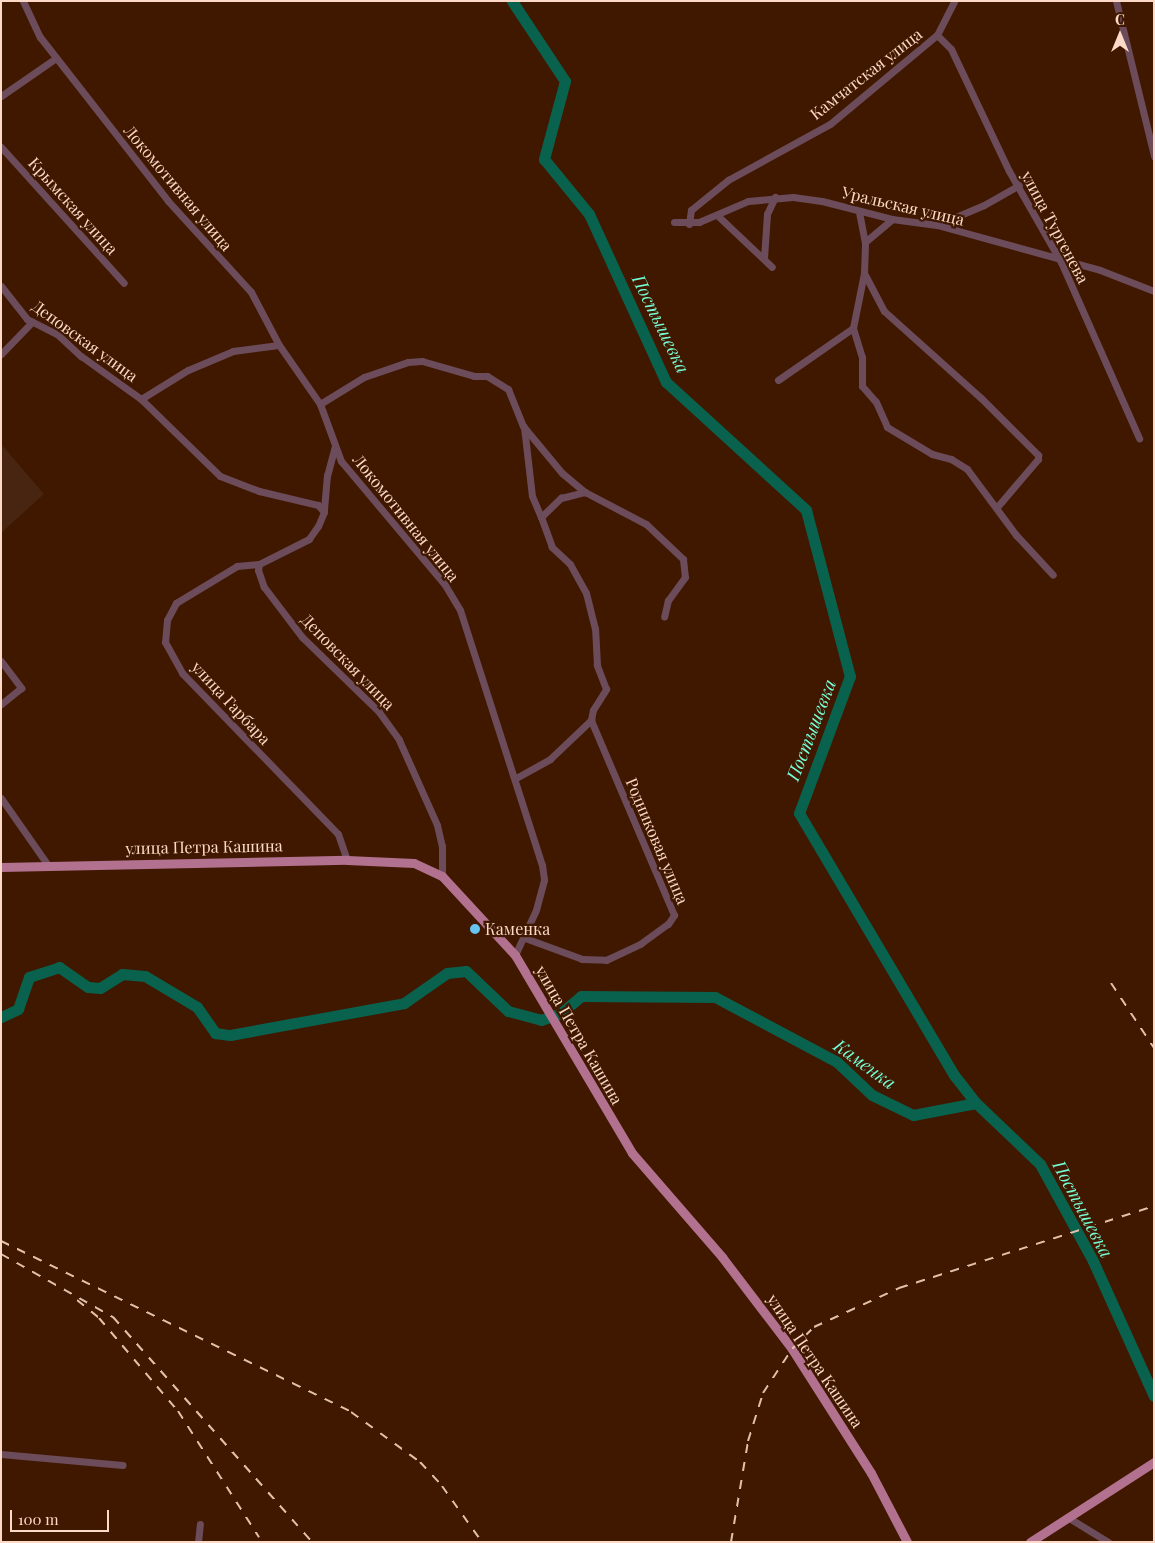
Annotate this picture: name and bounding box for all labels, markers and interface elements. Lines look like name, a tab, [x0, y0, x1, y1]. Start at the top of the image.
north arrow	[1095, 10, 1145, 60]
text: С	[1115, 10, 1125, 29]
street label: Камчатская улица	[806, 24, 926, 124]
street label: Локомотивная улица	[120, 121, 236, 255]
street label: Крымская улица	[24, 153, 122, 259]
street label: улица Тургенева	[1017, 167, 1093, 287]
street label: Уральская улица	[840, 183, 966, 229]
water label: Постышевка	[628, 271, 694, 377]
street label: Деповская улица	[28, 296, 142, 386]
street label: Локомотивная улица	[349, 450, 463, 586]
street label: Деповская улица	[297, 610, 399, 714]
street label: улица Гарбара	[188, 657, 274, 749]
water label: Постышевка	[782, 676, 840, 784]
street label: Родниковая улица	[622, 775, 692, 907]
street label: улица Петра Кашина	[125, 836, 283, 858]
place label: Каменка	[485, 919, 550, 939]
marker: Каменка	[469, 923, 481, 935]
street label: улица Петра Кашина	[531, 962, 627, 1108]
water label: Каменка	[830, 1034, 900, 1094]
water label: Постышевка	[1048, 1157, 1118, 1261]
street label: улица Петра Кашина	[763, 1290, 867, 1432]
scale bar	[12, 1500, 111, 1532]
text: 100 m	[18, 1509, 59, 1529]

